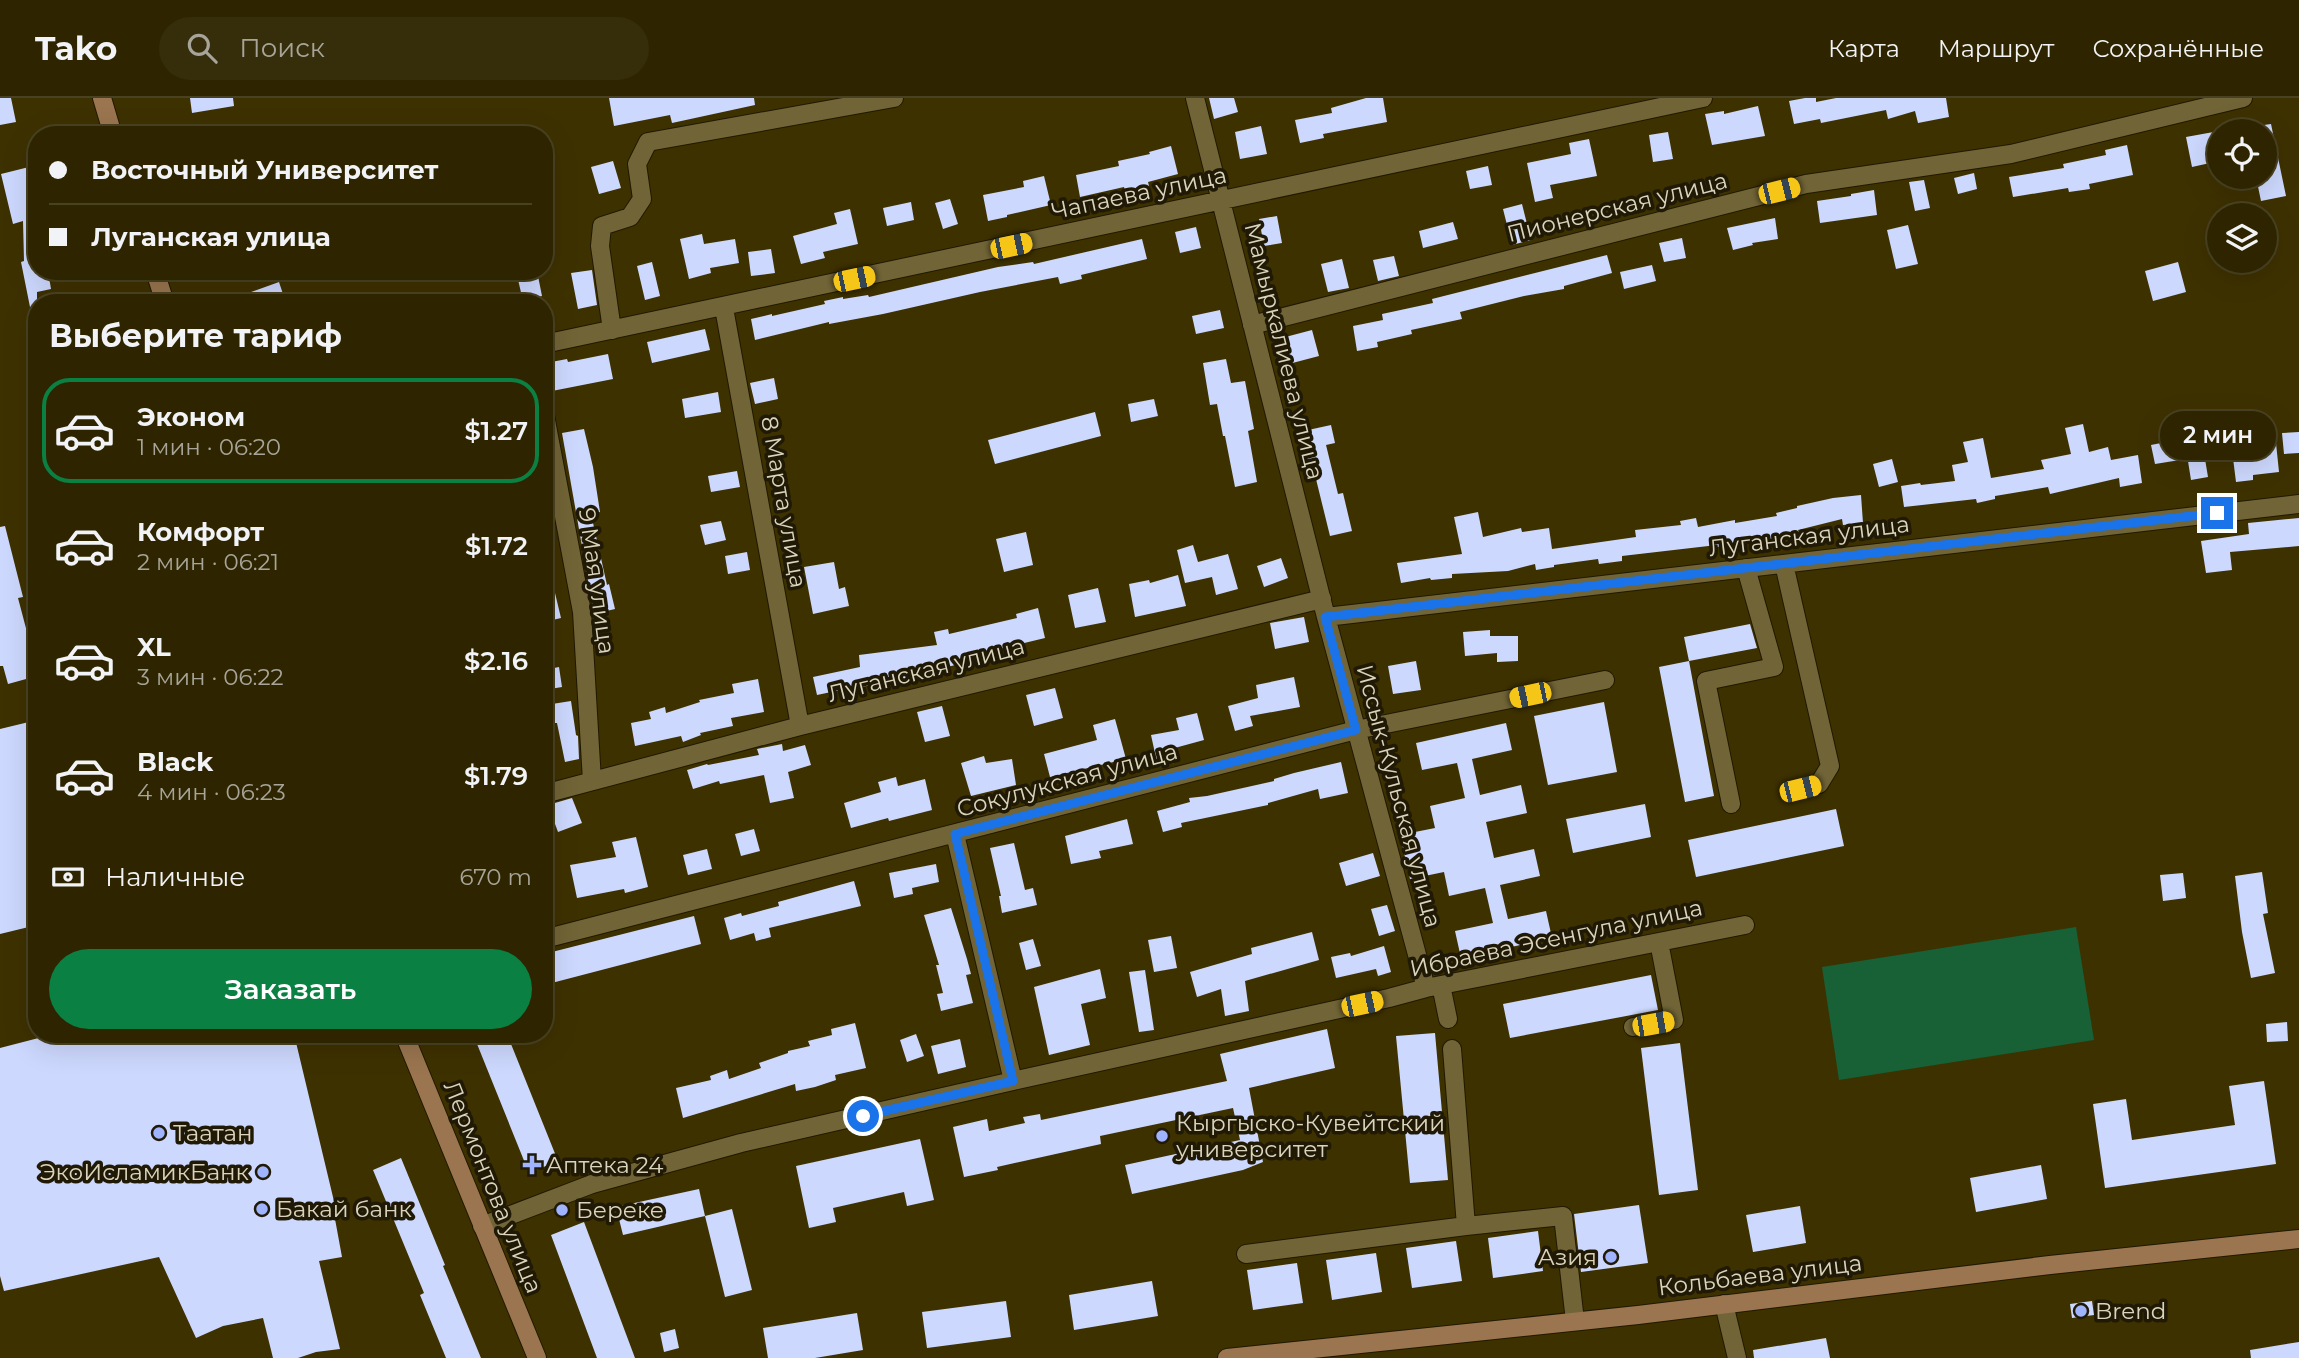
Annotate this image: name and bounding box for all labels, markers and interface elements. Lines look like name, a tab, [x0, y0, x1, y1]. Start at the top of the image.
search box	[159, 17, 649, 80]
text: Tako	[35, 28, 117, 68]
icon: search	[183, 29, 221, 67]
text: Поиск	[239, 32, 325, 64]
text: Карта	[1828, 34, 1900, 63]
text: Маршрут	[1938, 34, 2054, 63]
text: Сохранённые	[2092, 34, 2264, 63]
map controls	[2207, 119, 2277, 273]
button: locate	[2207, 119, 2277, 189]
text: Восточный Университет	[91, 154, 438, 186]
street label: Чапаева улица	[1049, 161, 1229, 225]
street label: Пионерская улица	[1504, 166, 1730, 248]
car	[1757, 176, 1802, 206]
button: layers	[2207, 203, 2277, 273]
street label: Мамыркалиева улица	[1238, 220, 1330, 482]
text: Луганская улица	[91, 221, 331, 253]
car	[989, 231, 1034, 261]
car	[832, 264, 877, 294]
text: Выберите тариф	[49, 316, 342, 355]
icon: car	[53, 399, 116, 462]
text: Эконом	[137, 401, 245, 433]
callout: 2 мин	[2159, 412, 2275, 460]
street label: 8 Марта улица	[755, 414, 813, 590]
text: $1.27	[464, 415, 528, 447]
text: 2 мин	[2183, 421, 2253, 449]
text: 1 мин · 06:20	[137, 433, 281, 461]
route end	[2201, 497, 2233, 529]
street label: 9 Мая улица	[573, 506, 621, 656]
street label: Луганская улица	[1707, 510, 1911, 562]
icon: car	[53, 514, 116, 577]
text: Комфорт	[137, 516, 264, 548]
text: $1.72	[465, 530, 528, 562]
text: 2 мин · 06:21	[137, 548, 279, 576]
icon: car	[53, 629, 116, 692]
text: XL	[137, 631, 171, 663]
street label: Луганская улица	[825, 632, 1027, 708]
text: $2.16	[464, 645, 528, 677]
street label: Иссык-Кульская улица	[1350, 662, 1448, 930]
text: 3 мин · 06:22	[137, 663, 284, 691]
car	[1508, 680, 1553, 710]
street label: Сокулукская улица	[954, 737, 1180, 823]
icon: car	[53, 744, 116, 807]
text: Black	[137, 746, 213, 778]
text: $1.79	[464, 760, 528, 792]
car	[1778, 774, 1823, 804]
text: 4 мин · 06:23	[137, 778, 286, 806]
icon: cash	[49, 858, 87, 896]
text: Наличные	[105, 861, 245, 893]
text: 670 m	[459, 863, 532, 891]
street label: Ибраева Эсенгула улица	[1407, 893, 1705, 983]
button: Заказать	[49, 949, 532, 1029]
car	[1340, 989, 1385, 1019]
car	[1631, 1010, 1676, 1038]
street label: Лермонтова улица	[438, 1077, 548, 1297]
route start	[847, 1100, 879, 1132]
place label: Кыргыско-Кувейтский университет	[1175, 1109, 1445, 1163]
place label: Таатан	[173, 1119, 253, 1147]
marker: Таатан	[151, 1125, 167, 1141]
marker: Кыргыско-Кувейтский университет	[1154, 1128, 1170, 1144]
place label: Аптека 24	[546, 1151, 663, 1179]
marker: Аптека 24	[524, 1157, 540, 1173]
place label: ЭкоИсламикБанк	[39, 1158, 250, 1186]
marker: ЭкоИсламикБанк	[255, 1164, 271, 1180]
place label: Бакай банк	[276, 1195, 413, 1223]
place label: Береке	[576, 1196, 664, 1224]
marker: Бакай банк	[254, 1201, 270, 1217]
marker: Береке	[554, 1202, 570, 1218]
place label: Азия	[1538, 1243, 1597, 1271]
marker: Азия	[1603, 1249, 1619, 1265]
street label: Кольбаева улица	[1656, 1249, 1864, 1301]
place label: Brend	[2095, 1297, 2166, 1325]
marker: Brend	[2073, 1303, 2089, 1319]

